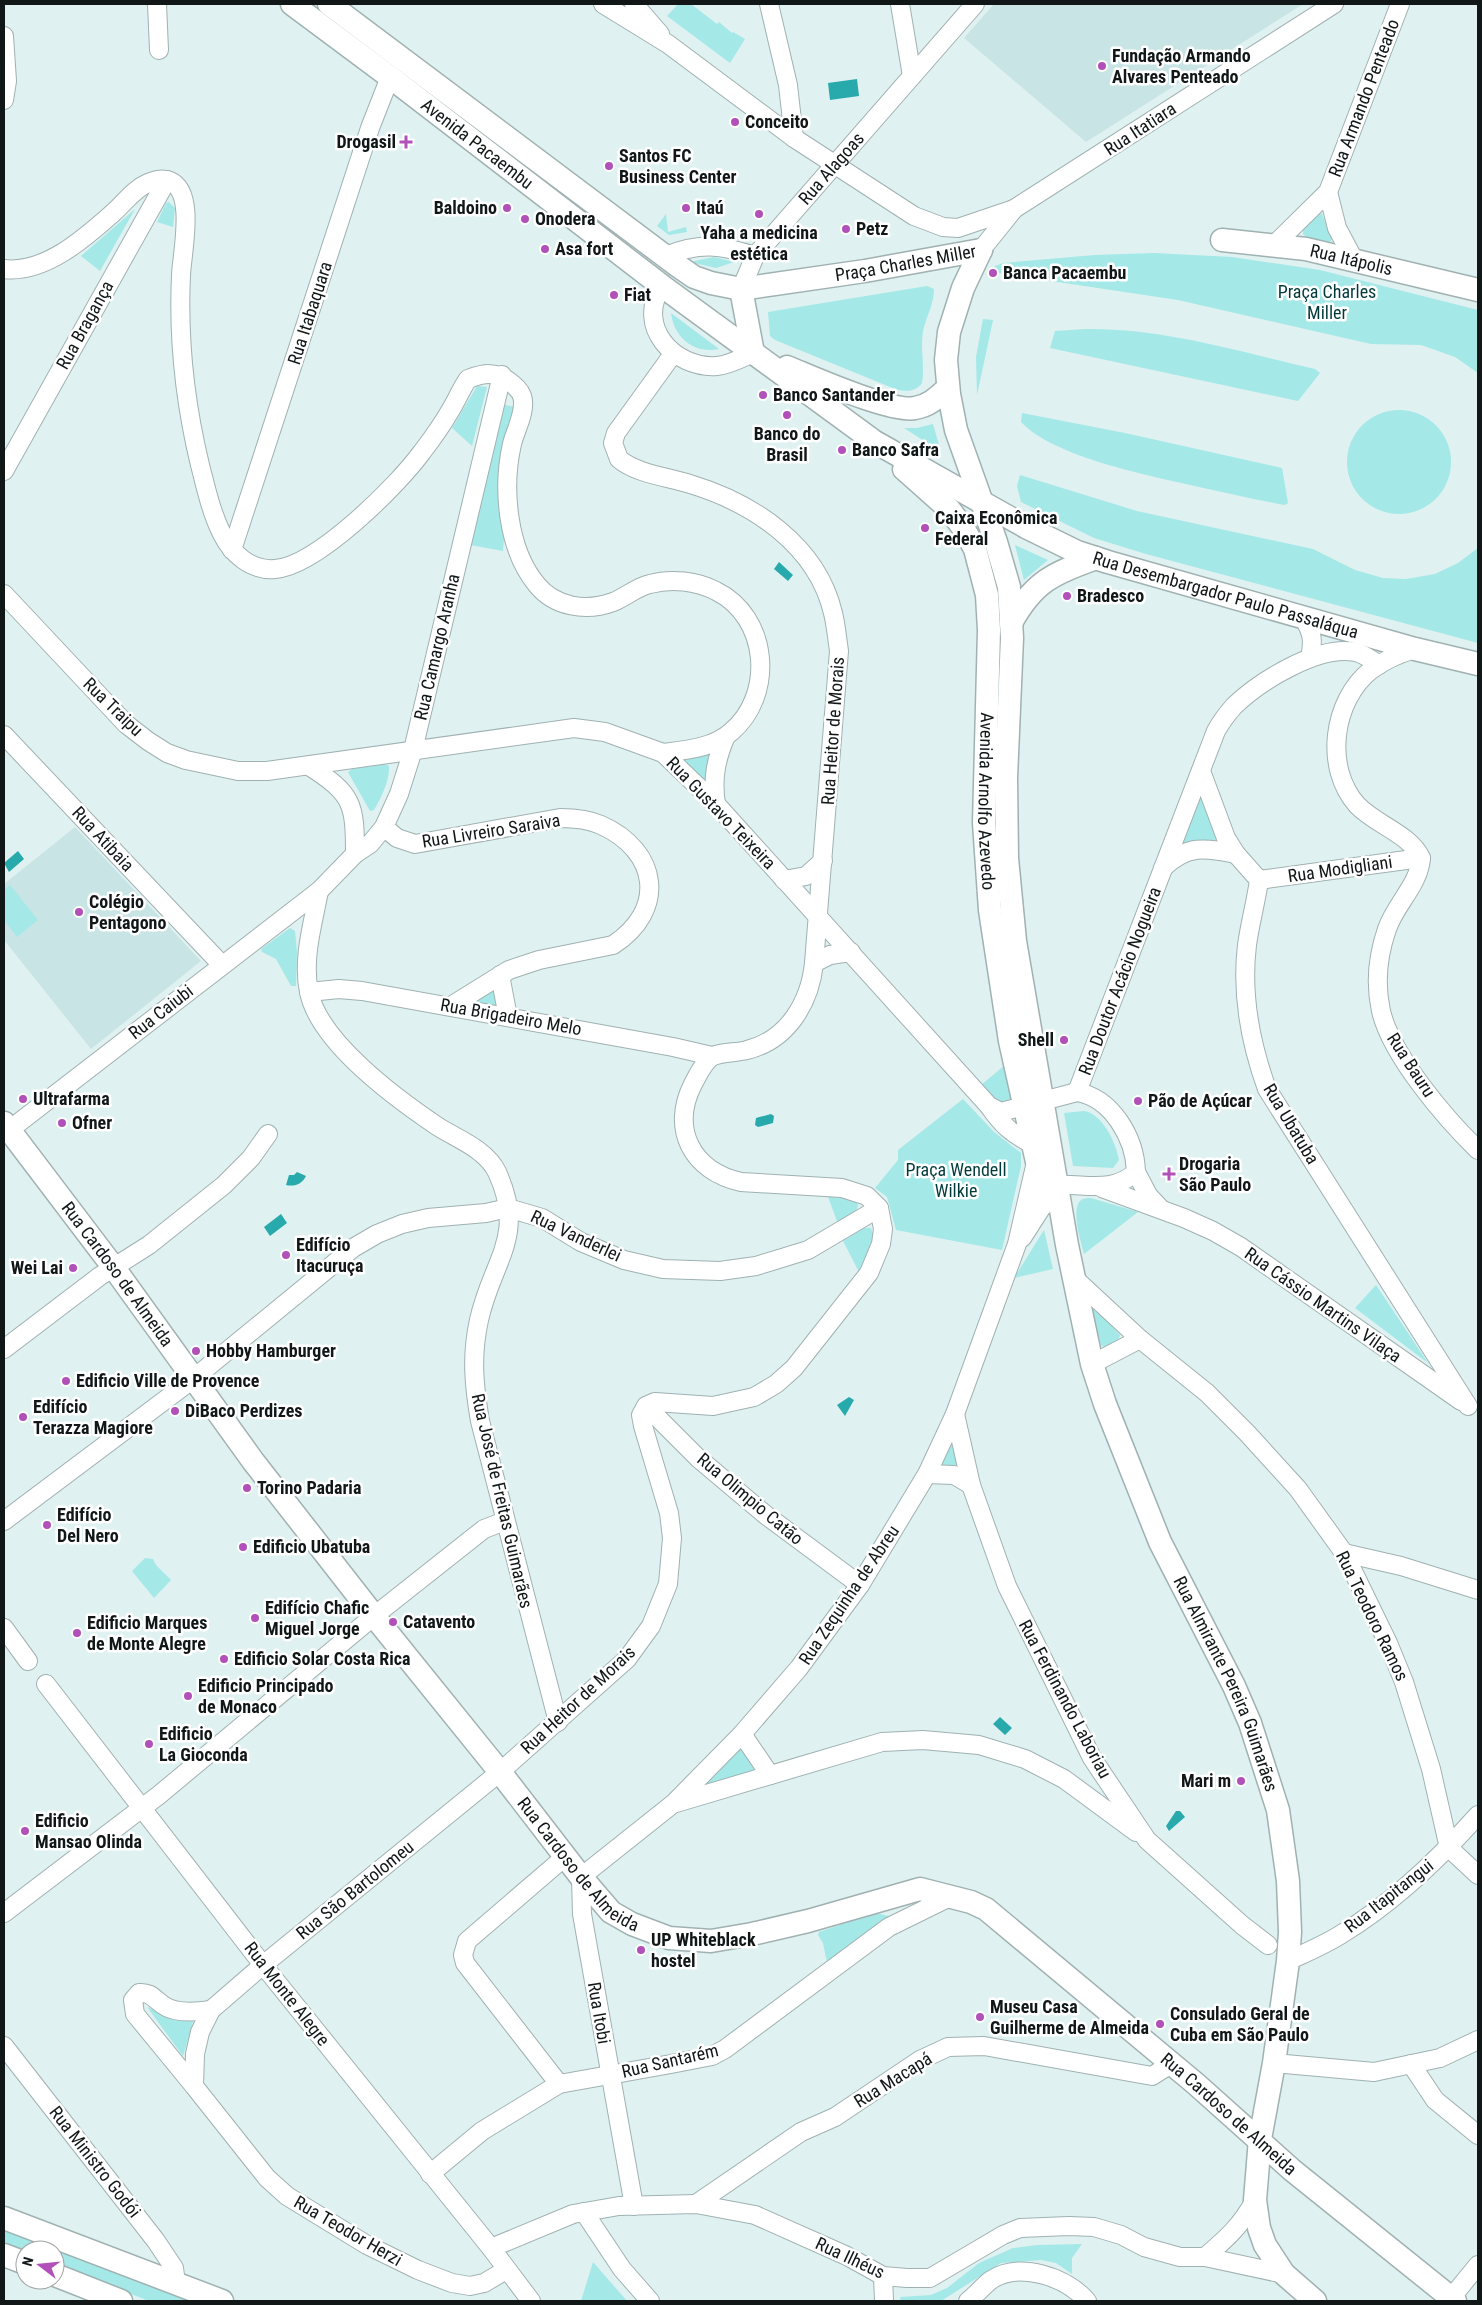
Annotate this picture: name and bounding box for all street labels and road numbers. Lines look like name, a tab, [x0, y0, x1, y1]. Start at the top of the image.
street label: Rua Armando Penteado	[1324, 16, 1403, 180]
street label: Avenida Pacaembu	[417, 94, 538, 193]
street label: Rua Itatiara	[1100, 98, 1180, 160]
street label: Rua Alagoas	[794, 128, 868, 209]
street label: Rua Itápolis	[1308, 239, 1395, 279]
street label: Praça Charles Miller	[834, 240, 978, 285]
street label: Rua Itabaquara	[283, 259, 336, 367]
street label: Rua Bragança	[52, 277, 117, 373]
street label: Rua Desembargador Paulo Passaláqua	[1090, 547, 1361, 642]
street label: Rua Camargo Aranha	[409, 572, 464, 722]
street label: Rua Heitor de Morais	[817, 656, 848, 806]
street label: Rua Traipu	[79, 673, 148, 740]
street label: Avenida Arnolfo Azevedo	[974, 712, 1000, 891]
street label: Rua Gustavo Teixeira	[662, 752, 780, 873]
street label: Rua Atibaia	[68, 802, 139, 875]
street label: Rua Livreiro Saraiva	[420, 809, 562, 852]
street label: Rua Modigliani	[1286, 851, 1394, 886]
street label: Rua Doutor Acácio Nogueira	[1074, 884, 1165, 1078]
street label: Rua Caiubi	[124, 980, 197, 1043]
street label: Rua Brigadeiro Melo	[439, 994, 583, 1039]
street label: Rua Bauru	[1383, 1029, 1440, 1101]
street label: Rua Ubatuba	[1259, 1080, 1324, 1168]
street label: Rua Cardoso de Almeida	[58, 1197, 178, 1350]
street label: Rua Vanderlei	[528, 1205, 625, 1266]
street label: Rua Cássio Martins Vilaça	[1241, 1243, 1406, 1367]
street label: Rua José de Freitas Guimarães	[468, 1392, 537, 1610]
street label: Rua Olimpio Catão	[693, 1448, 807, 1549]
street label: Rua Zequinha de Abreu	[794, 1521, 903, 1669]
street label: Rua Teodoro Ramos	[1332, 1547, 1413, 1684]
street label: Rua Almirante Pereira Guimarães	[1169, 1572, 1282, 1794]
street label: Rua Ferdinando Laboriau	[1015, 1616, 1116, 1782]
street label: Rua Heitor de Morais	[516, 1641, 639, 1758]
street label: Rua Cardoso de Almeida	[513, 1793, 642, 1936]
street label: Rua São Bartolomeu	[292, 1836, 417, 1943]
street label: Rua Itapitangui	[1340, 1854, 1437, 1937]
street label: Rua Monte Alegre	[240, 1938, 334, 2050]
street label: Rua Itobi	[584, 1980, 615, 2046]
street label: Rua Santarém	[619, 2039, 720, 2082]
street label: Rua Macapá	[850, 2047, 935, 2112]
street label: Rua Cardoso de Almeida	[1157, 2048, 1301, 2179]
street label: Rua Ministro Godói	[45, 2102, 145, 2221]
street label: Rua Teodor Herzi	[290, 2191, 406, 2270]
street label: Rua Ilhéus	[812, 2232, 888, 2283]

